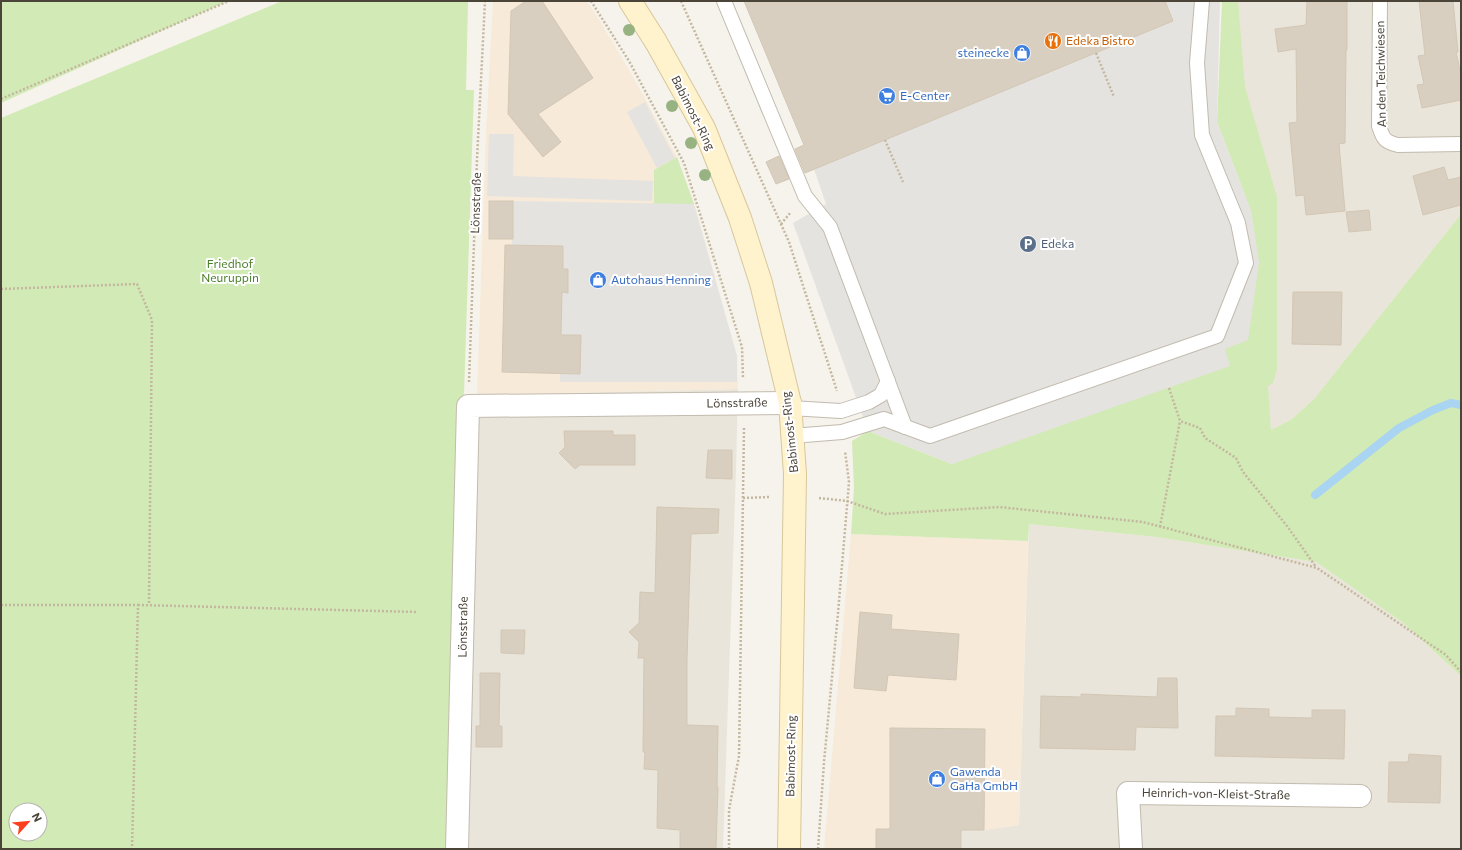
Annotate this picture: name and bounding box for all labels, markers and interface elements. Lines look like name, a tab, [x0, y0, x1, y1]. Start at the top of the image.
street label: An den Teichwiesen	[1372, 21, 1388, 127]
restaurant icon: Edeka Bistro	[1043, 31, 1063, 51]
place label: Edeka Bistro	[1066, 33, 1134, 47]
shop icon: steinecke	[1012, 43, 1032, 63]
place label: steinecke	[958, 45, 1009, 59]
street label: Babimost-Ring	[669, 73, 719, 153]
supermarket icon: E-Center	[877, 86, 897, 106]
place label: E-Center	[900, 88, 950, 102]
street label: Lönsstraße	[467, 172, 483, 234]
parking icon: Edeka	[1018, 234, 1038, 254]
place label: Edeka	[1041, 236, 1074, 250]
park label: Friedhof Neuruppin	[201, 256, 259, 284]
shop icon: Autohaus Henning	[588, 270, 608, 290]
place label: Autohaus Henning	[611, 272, 712, 286]
street label: Babimost-Ring	[778, 390, 800, 473]
street label: Lönsstraße	[706, 394, 768, 410]
street label: Lönsstraße	[454, 596, 470, 658]
street label: Babimost-Ring	[782, 715, 798, 797]
place label: Gawenda GaHa GmbH	[950, 764, 1018, 792]
shop icon: Gawenda GaHa GmbH	[927, 769, 947, 789]
street label: Heinrich-von-Kleist-Straße	[1142, 785, 1290, 801]
north arrow	[8, 802, 48, 842]
text: N	[30, 811, 45, 824]

